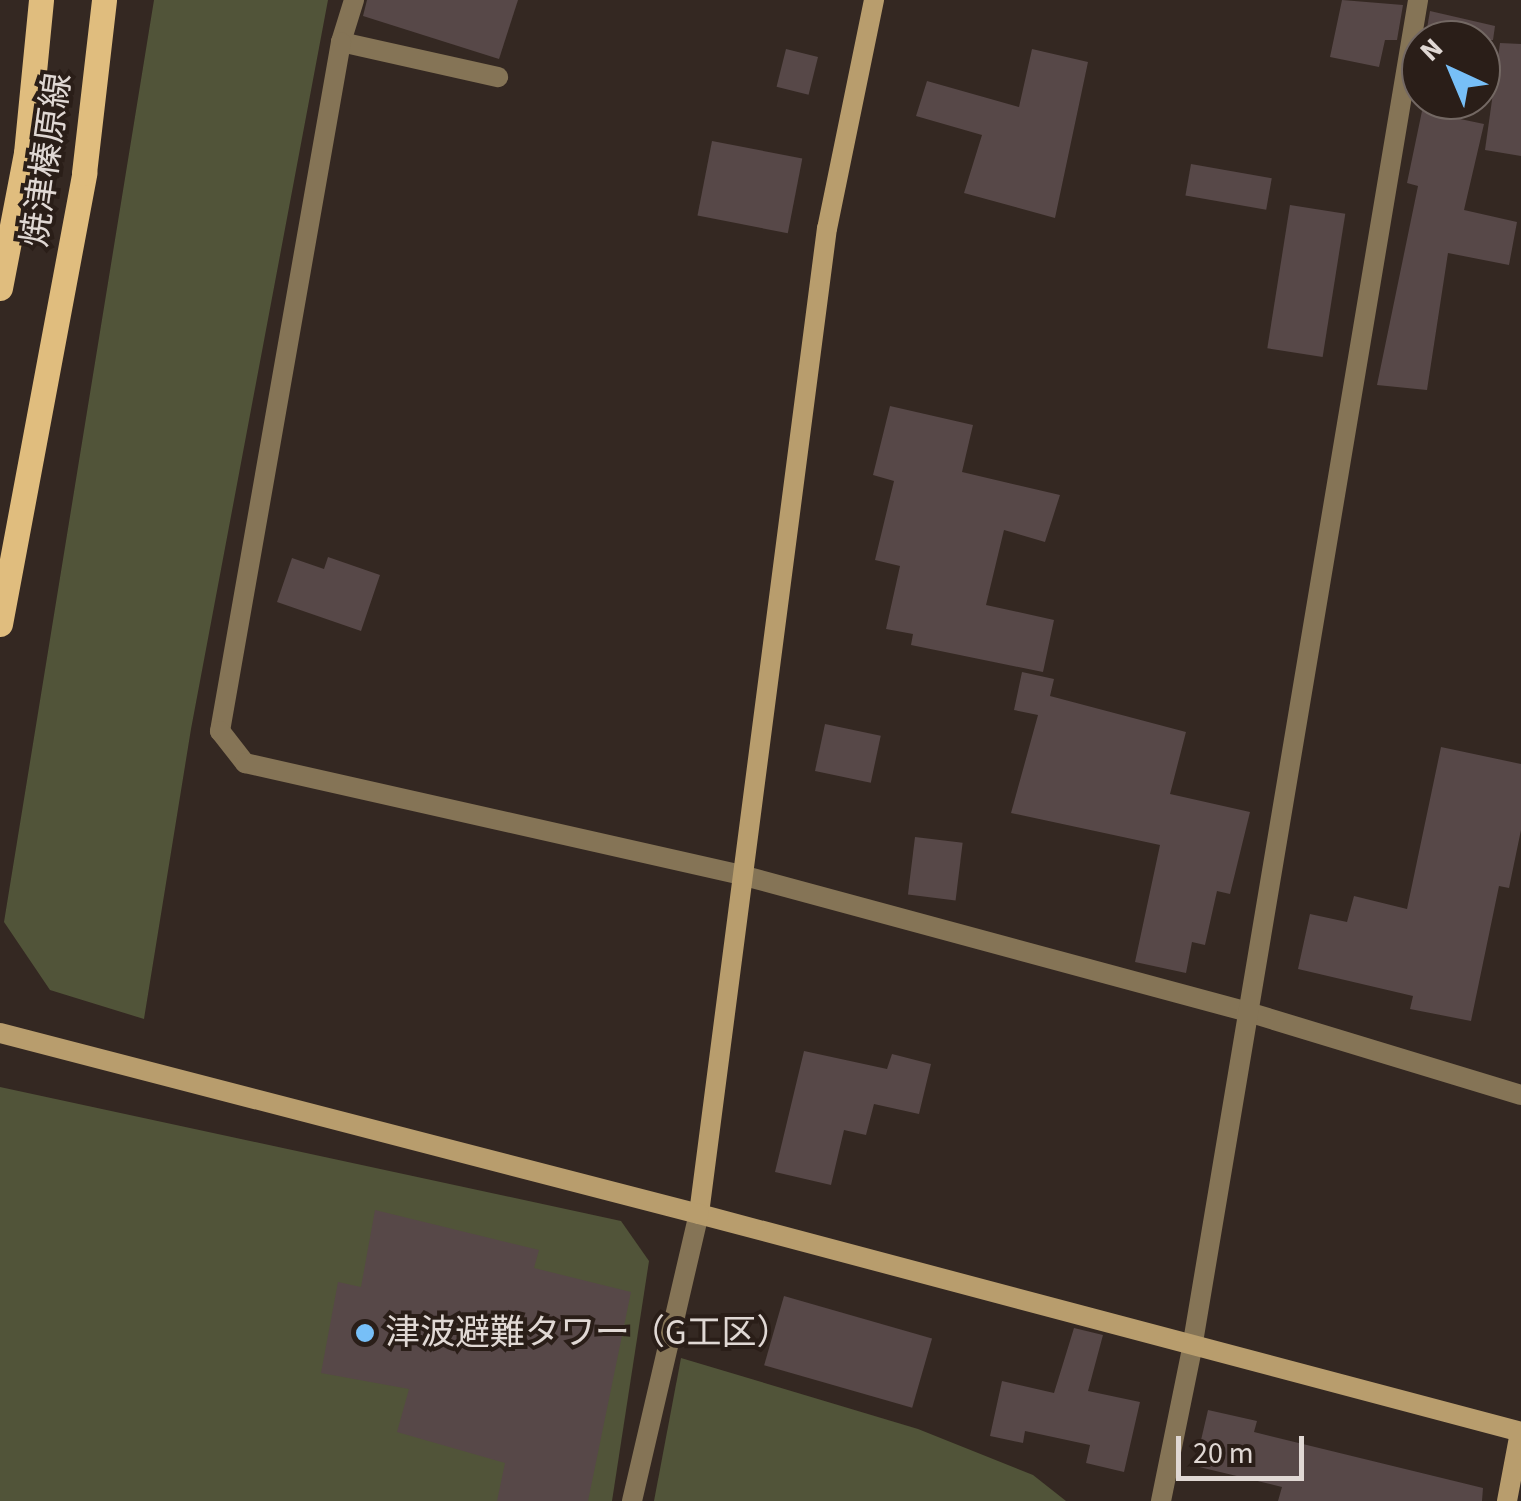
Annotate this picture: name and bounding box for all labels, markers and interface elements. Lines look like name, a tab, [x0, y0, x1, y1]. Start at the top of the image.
north arrow	[1401, 20, 1501, 120]
text: N	[1411, 29, 1452, 71]
street label: 焼津榛原線	[14, 70, 80, 250]
place label: 津波避難タワー（G工区）	[385, 1312, 792, 1354]
marker: 津波避難タワー（G工区）	[354, 1322, 376, 1344]
scale bar	[1181, 1416, 1308, 1478]
text: 20 m	[1193, 1432, 1254, 1475]

